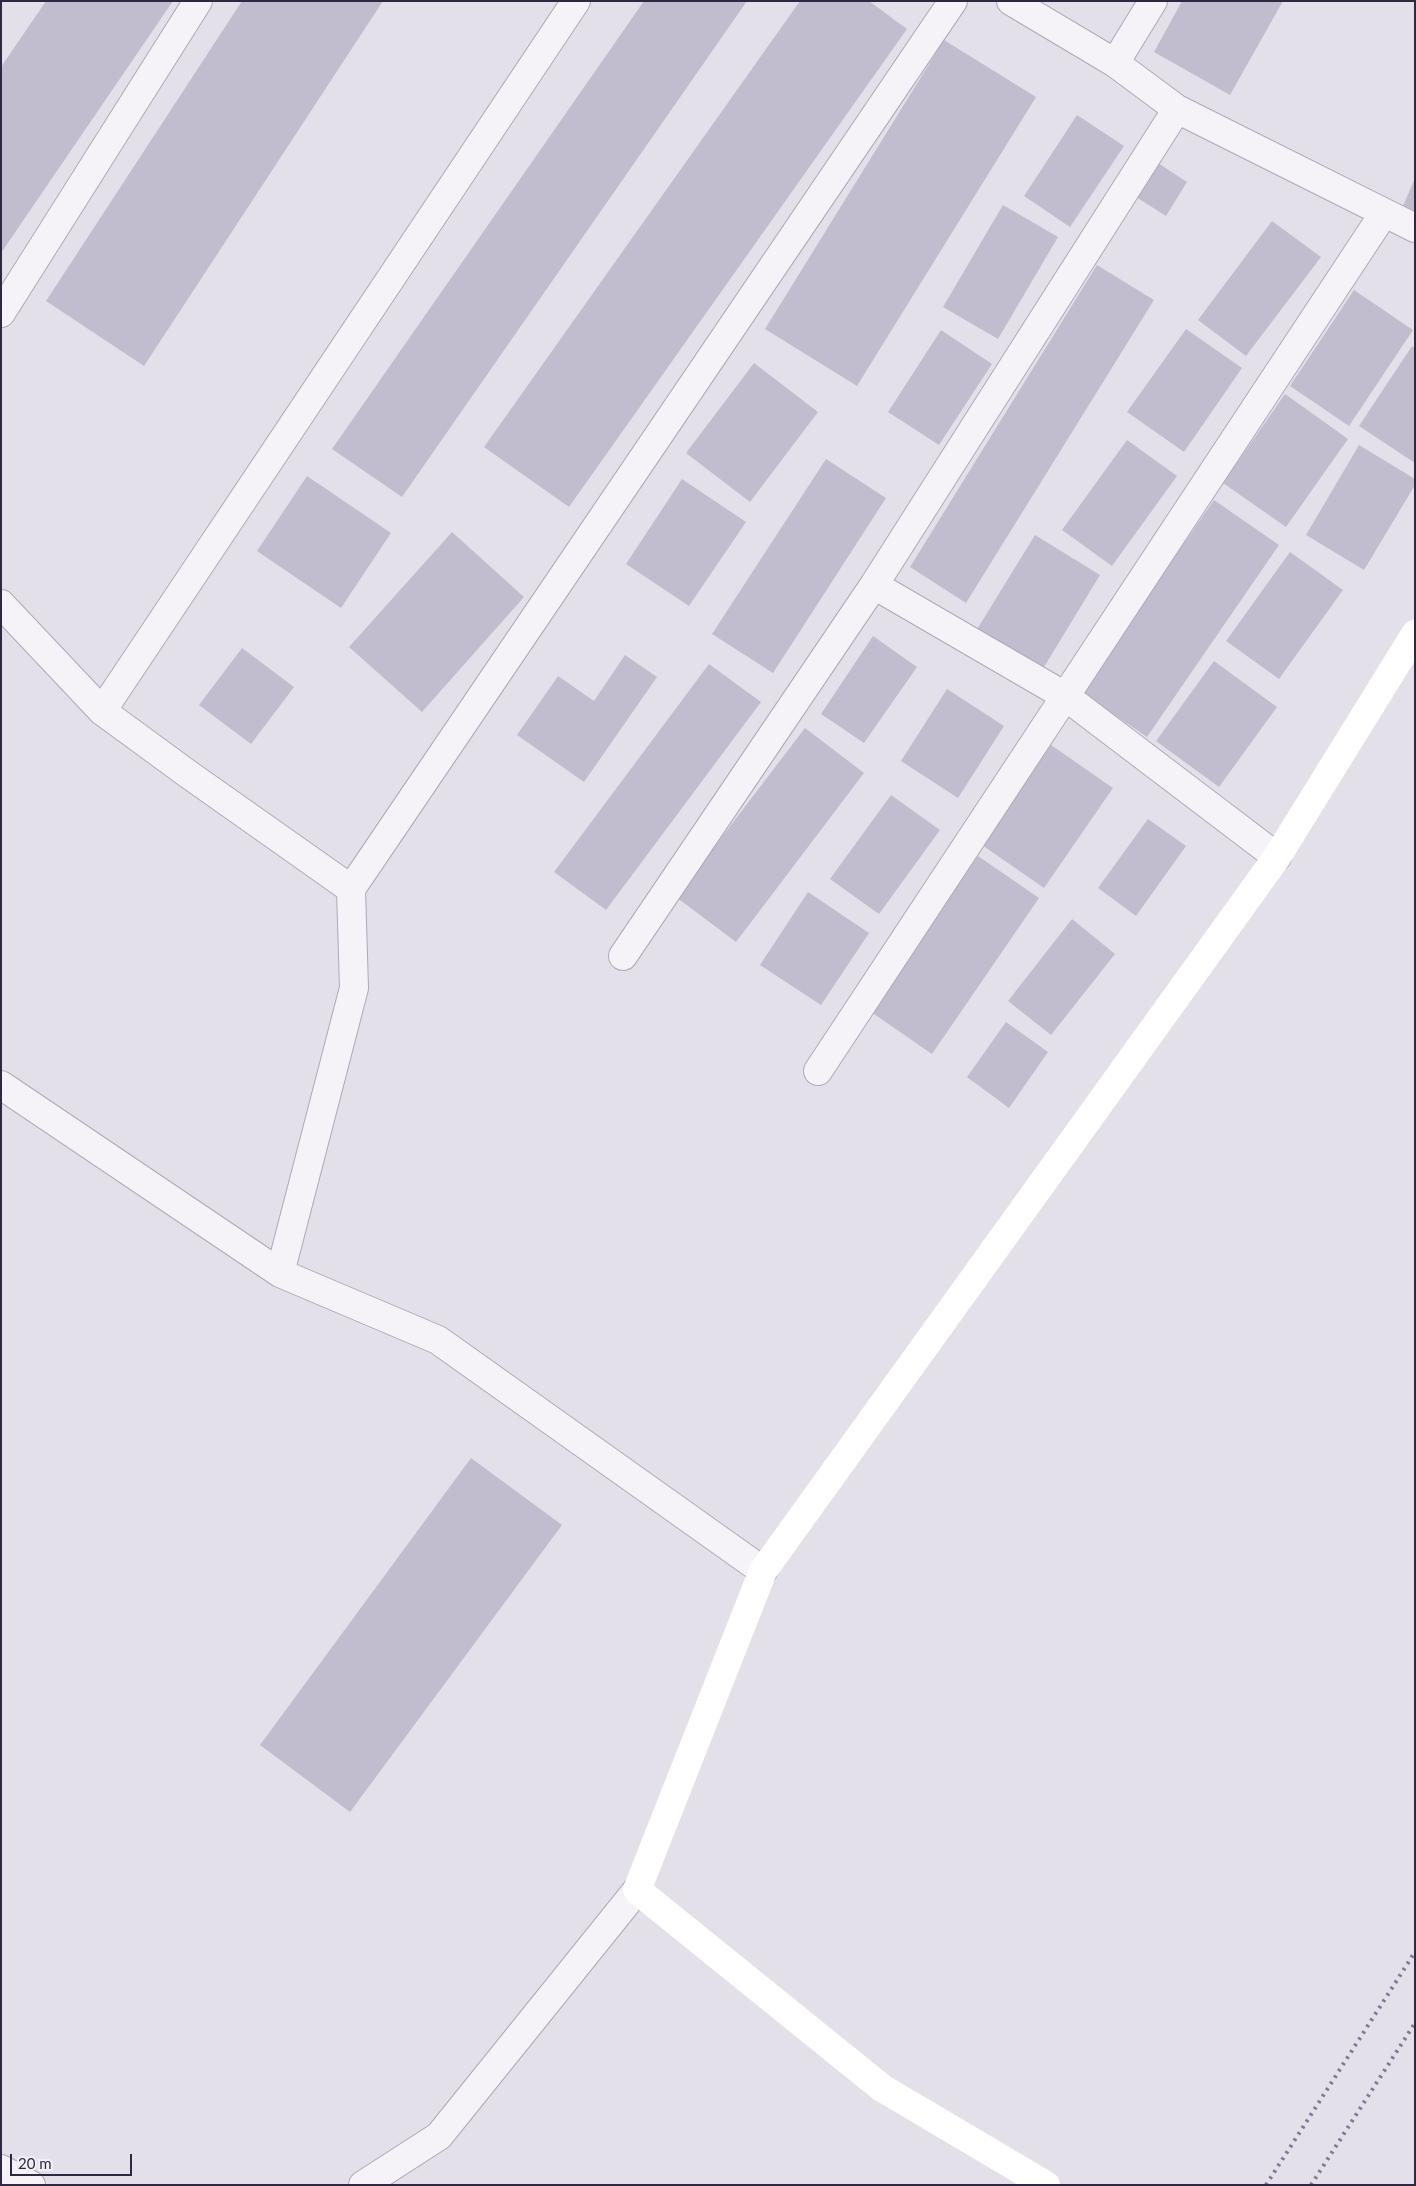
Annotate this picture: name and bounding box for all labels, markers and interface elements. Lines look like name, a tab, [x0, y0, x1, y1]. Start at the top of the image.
scale bar	[12, 2144, 135, 2176]
text: 20 m	[18, 2154, 52, 2172]

